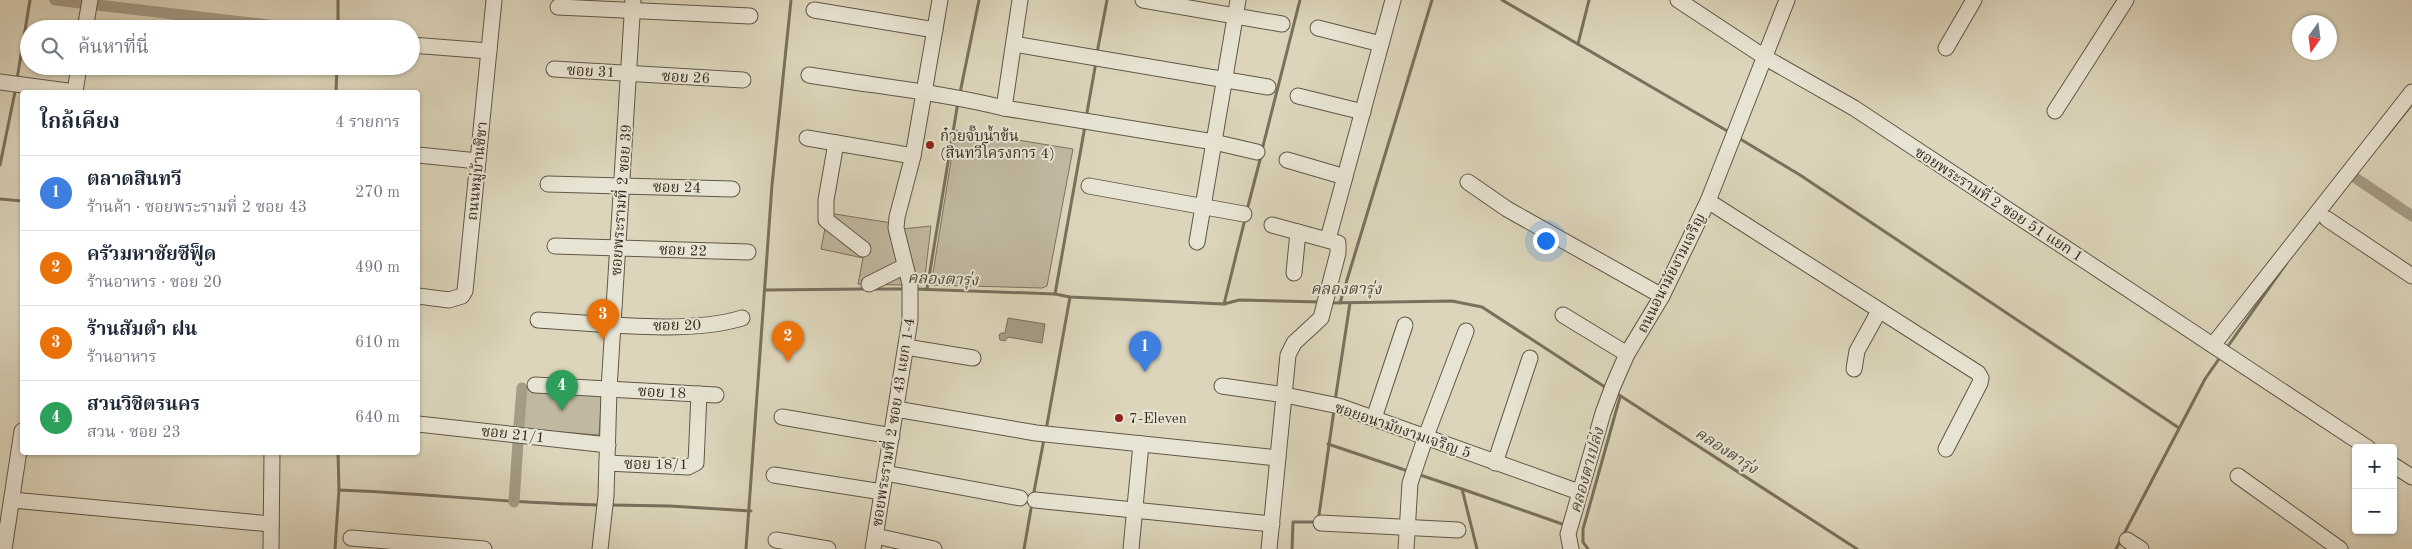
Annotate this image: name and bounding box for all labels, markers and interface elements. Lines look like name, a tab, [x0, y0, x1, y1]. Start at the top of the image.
north arrow	[2292, 15, 2337, 60]
search box	[20, 20, 420, 75]
icon: search	[38, 34, 66, 62]
text: ค้นหาที่นี่	[78, 39, 149, 58]
street label: ซอย 31	[566, 64, 615, 81]
street label: ซอย 26	[661, 70, 710, 87]
text: ใกล้เคียง	[40, 112, 120, 133]
text: 4 รายการ	[335, 115, 400, 131]
street label: ถนนหมู่บ้านชิชา	[463, 121, 492, 222]
street label: ซอยพระรามที่ 2 ซอย 39	[605, 123, 635, 277]
place label: ก๋วยจั๊บน้ำข้น (สินทวีโครงการ 4)	[940, 125, 1055, 162]
marker: ก๋วยจั๊บน้ำข้น (สินทวีโครงการ 4)	[924, 139, 936, 151]
street label: ซอยพระรามที่ 2 ซอย 51 แยก 1	[1911, 141, 2088, 265]
text: ตลาดสินทวี	[87, 171, 182, 190]
street label: ซอย 24	[653, 181, 701, 196]
text: 1	[51, 185, 61, 201]
text: 270 m	[355, 185, 400, 201]
text: ร้านค้า · ซอยพระรามที่ 2 ซอย 43	[87, 200, 307, 216]
street label: ถนนอนามัยงามเจริญ	[1634, 211, 1709, 336]
your location	[1533, 228, 1559, 254]
street label: ซอย 22	[659, 243, 707, 260]
text: ครัวมหาชัยซีฟู็ด	[87, 246, 216, 265]
text: 2	[51, 260, 61, 276]
text: 490 m	[355, 260, 400, 276]
water label: คลองตารุ่ง	[907, 269, 980, 290]
text: ร้านอาหาร · ซอย 20	[87, 275, 221, 291]
water label: คลองตารุ่ง	[1310, 280, 1383, 299]
pin: 3	[587, 299, 619, 340]
street label: ซอยพระรามที่ 2 ซอย 43 แยก 1-4	[866, 316, 918, 528]
street label: ซอย 20	[653, 319, 701, 334]
text: ร้านสัมตำ ฝน	[87, 321, 197, 340]
pin: 2	[772, 321, 804, 362]
pin: 1	[1129, 331, 1161, 372]
text: 3	[51, 335, 61, 351]
text: 610 m	[355, 335, 400, 351]
text: ร้านอาหาร	[87, 350, 156, 366]
pin: 4	[546, 370, 578, 411]
street label: ซอย 18	[637, 385, 686, 402]
text: สวนวิชิตรนคร	[87, 396, 200, 415]
street label: ซอยอนามัยงามเจริญ 5	[1333, 399, 1473, 462]
text: 4	[51, 410, 61, 426]
text: 640 m	[355, 410, 400, 426]
marker: 7-Eleven	[1113, 412, 1125, 424]
place label: 7-Eleven	[1129, 412, 1187, 427]
water label: คลองตาเปล่ง	[1566, 424, 1608, 515]
water label: คลองตารุ่ง	[1691, 424, 1762, 479]
text: สวน · ซอย 23	[87, 425, 181, 441]
street label: ซอย 21/1	[480, 425, 545, 446]
map controls	[2352, 444, 2397, 534]
button: +	[2352, 444, 2397, 489]
street label: ซอย 18/1	[624, 458, 688, 473]
button: −	[2352, 489, 2397, 534]

